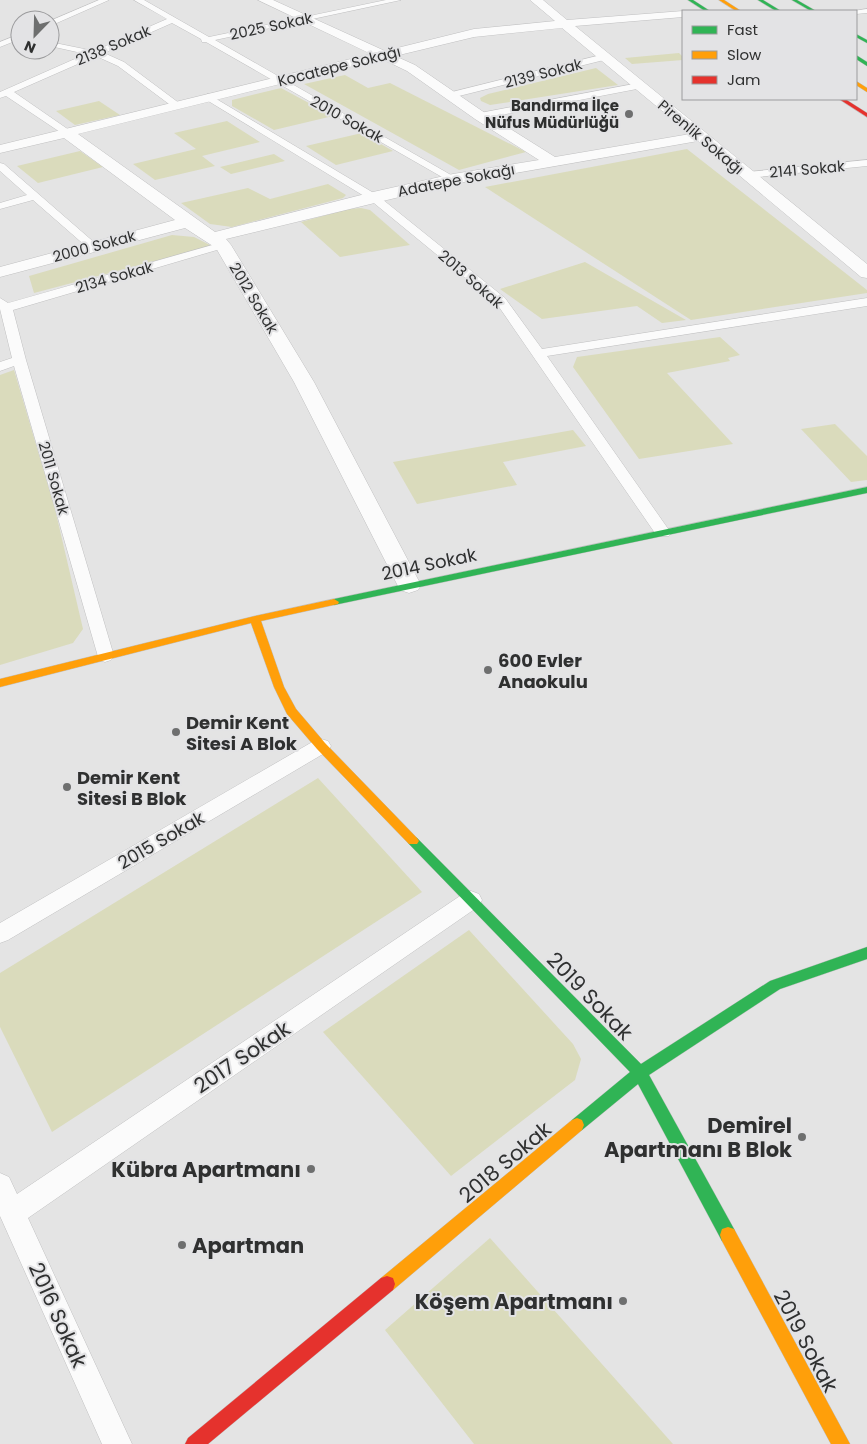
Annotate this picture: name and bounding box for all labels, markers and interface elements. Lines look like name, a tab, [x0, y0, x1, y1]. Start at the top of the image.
street label: 2025 Sokak	[228, 7, 315, 45]
north arrow	[10, 10, 60, 60]
legend	[682, 10, 857, 100]
text: Fast	[727, 19, 758, 40]
street label: 2138 Sokak	[72, 20, 154, 70]
text: N	[21, 36, 39, 58]
street label: Kocatepe Sokağı	[275, 41, 403, 91]
text: Slow	[727, 44, 762, 65]
street label: 2139 Sokak	[502, 53, 584, 93]
text: Jam	[727, 69, 761, 90]
street label: 2010 Sokak	[307, 90, 387, 148]
place label: Bandırma İlçe Nüfus Müdürlüğü	[485, 95, 619, 133]
street label: Pirenlik Sokağı	[654, 95, 748, 179]
marker: Bandırma İlçe Nüfus Müdürlüğü	[623, 108, 635, 120]
street label: 2141 Sokak	[768, 155, 846, 183]
street label: Adatepe Sokağı	[396, 158, 516, 202]
street label: 2000 Sokak	[50, 225, 138, 267]
street label: 2013 Sokak	[434, 245, 508, 313]
street label: 2134 Sokak	[73, 256, 155, 298]
street label: 2012 Sokak	[225, 259, 284, 338]
street label: 2011 Sokak	[33, 439, 75, 518]
street label: 2014 Sokak	[379, 542, 479, 586]
place label: 600 Evler Anaokulu	[498, 648, 588, 694]
marker: 600 Evler Anaokulu	[482, 664, 494, 676]
place label: Demir Kent Sitesi A Blok	[186, 710, 298, 756]
marker: Demir Kent Sitesi A Blok	[170, 726, 182, 738]
place label: Demir Kent Sitesi B Blok	[77, 765, 187, 811]
marker: Demir Kent Sitesi B Blok	[61, 781, 73, 793]
street label: 2015 Sokak	[113, 805, 210, 875]
street label: 2019 Sokak	[541, 945, 640, 1047]
street label: 2017 Sokak	[188, 1014, 296, 1100]
place label: Demirel Apartmanı B Blok	[604, 1111, 792, 1164]
street label: 2018 Sokak	[453, 1115, 558, 1209]
marker: Demirel Apartmanı B Blok	[796, 1131, 808, 1143]
place label: Kübra Apartmanı	[111, 1155, 301, 1184]
marker: Kübra Apartmanı	[305, 1163, 317, 1175]
place label: Apartman	[192, 1231, 304, 1260]
marker: Apartman	[176, 1239, 188, 1251]
street label: 2016 Sokak	[22, 1258, 94, 1372]
street label: 2019 Sokak	[767, 1285, 845, 1398]
place label: Köşem Apartmanı	[415, 1287, 613, 1316]
marker: Köşem Apartmanı	[617, 1295, 629, 1307]

